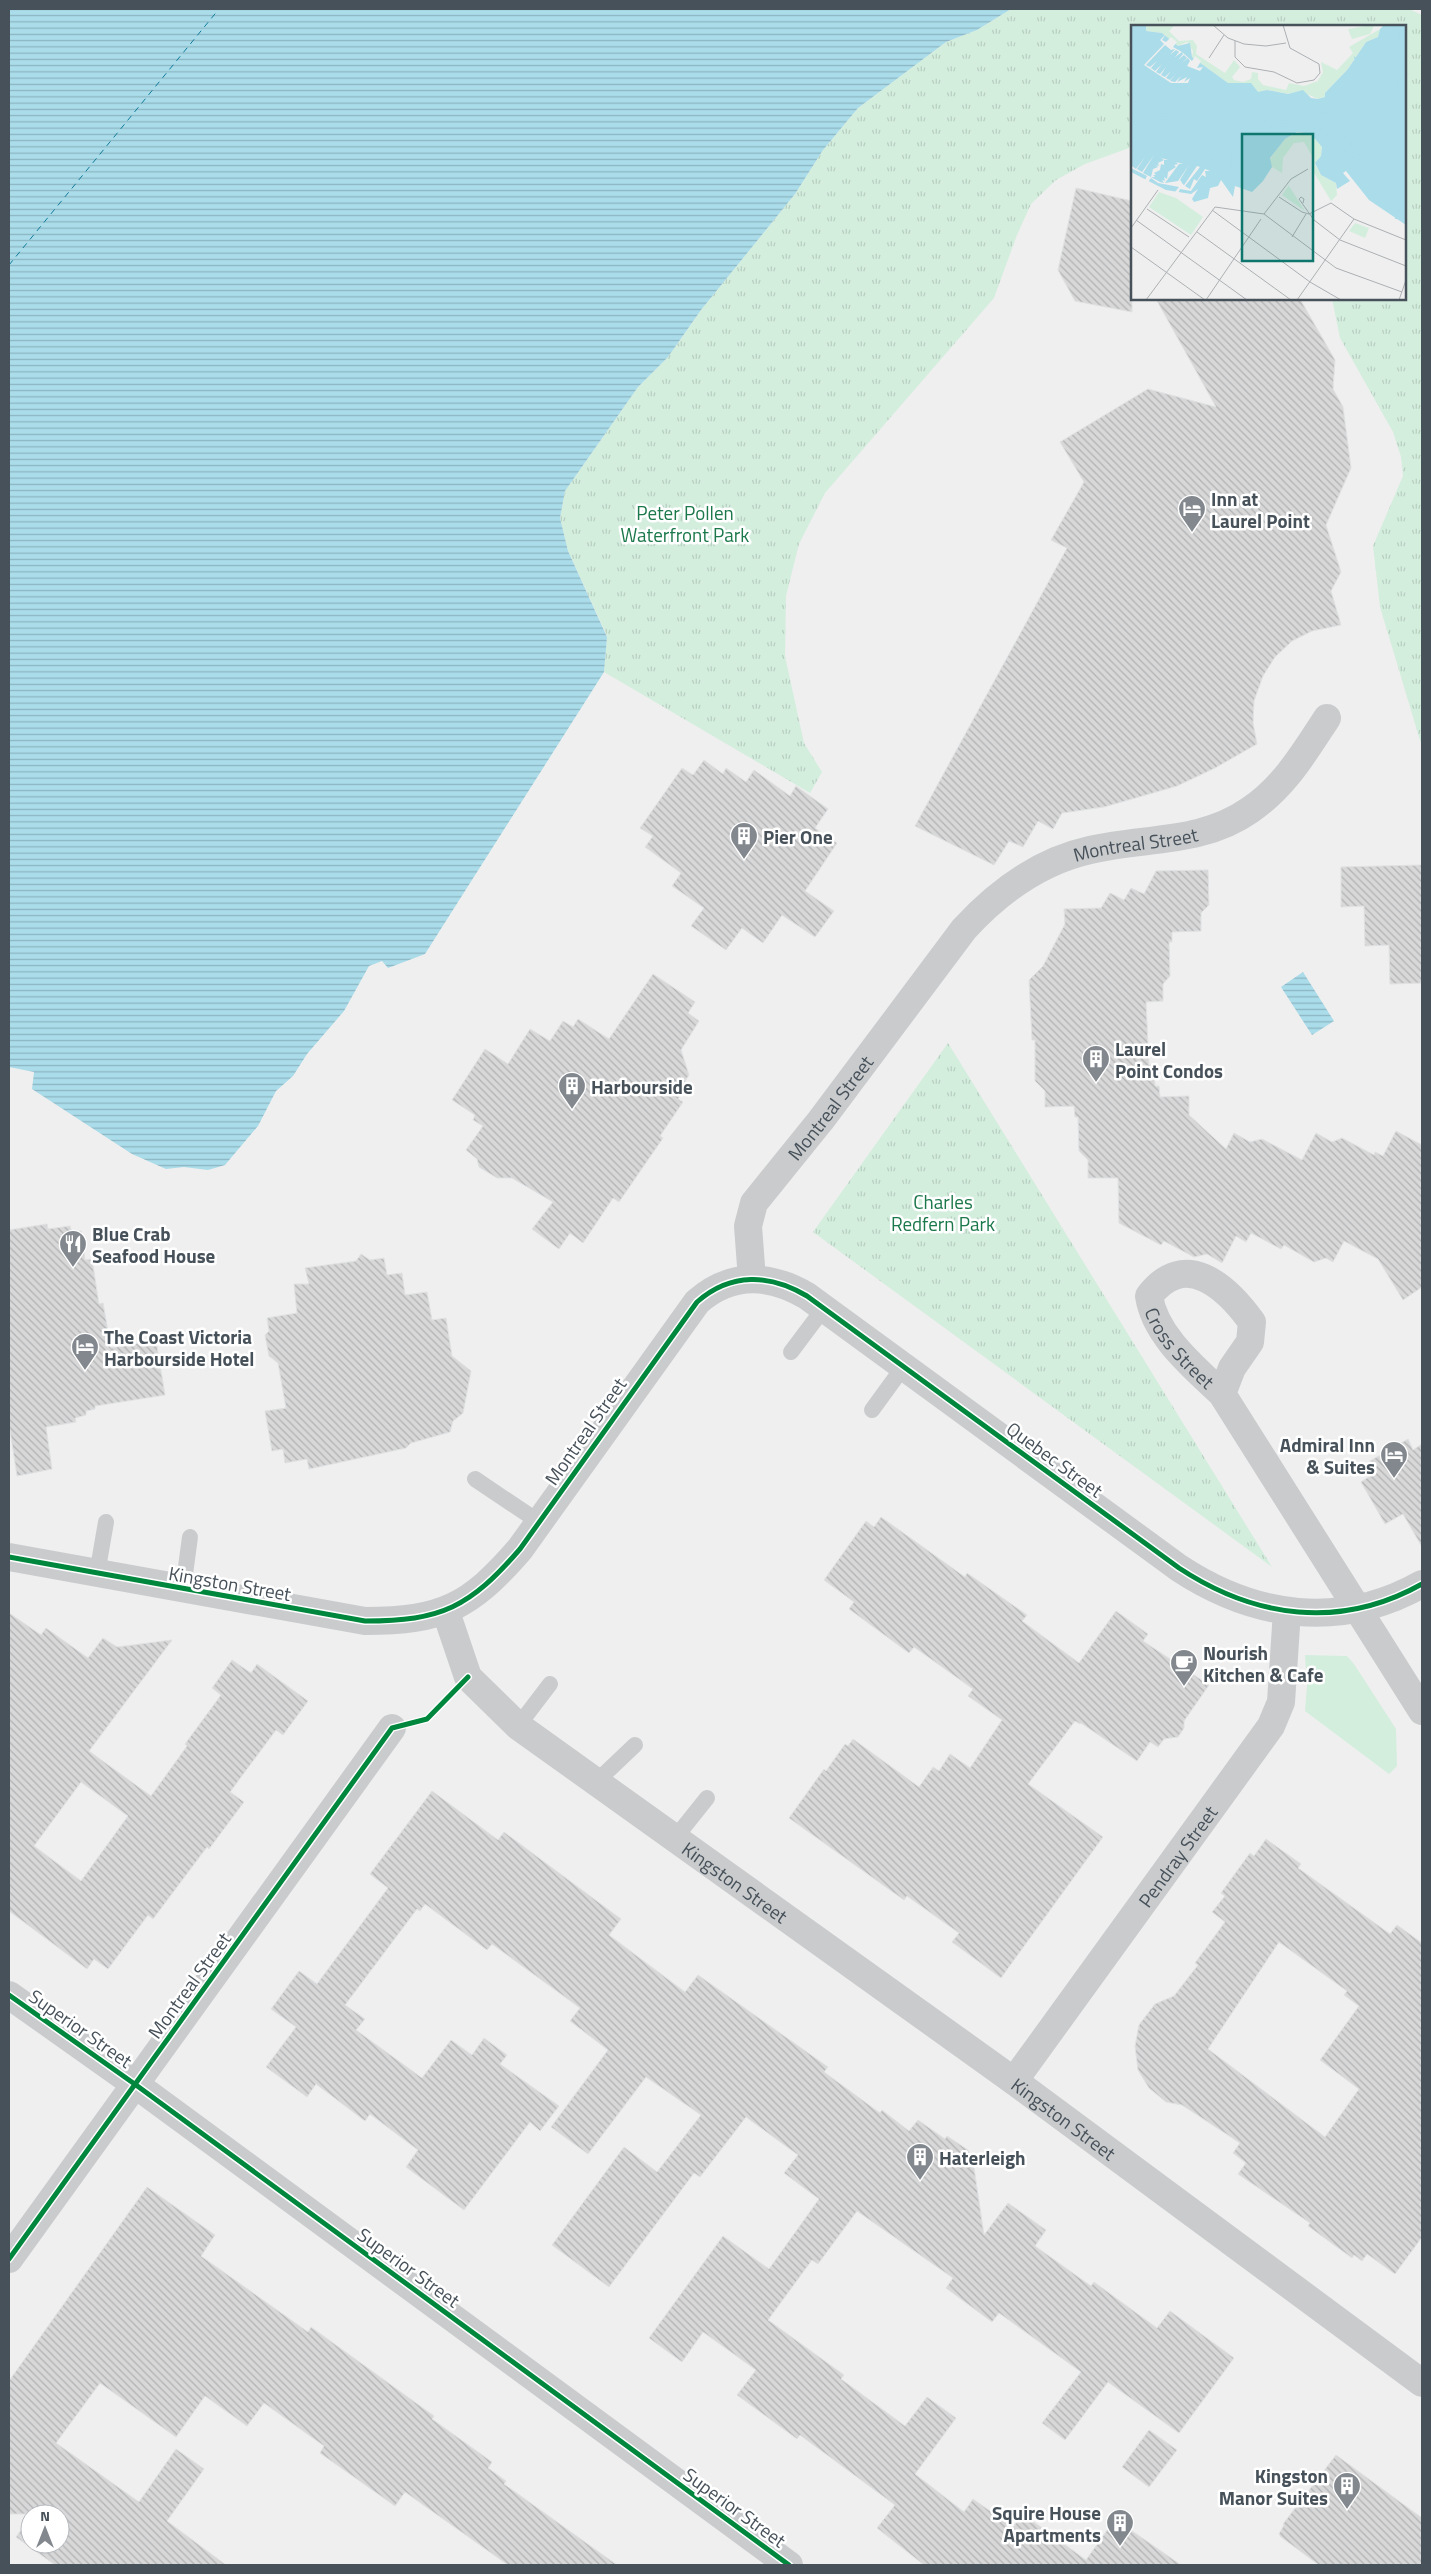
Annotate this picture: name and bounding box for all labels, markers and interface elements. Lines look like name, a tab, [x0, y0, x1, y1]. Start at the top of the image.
inset map	[1131, 25, 1406, 300]
place label: Inn at Laurel Point	[1211, 484, 1310, 535]
hotel icon: Inn at Laurel Point	[1177, 494, 1207, 533]
park label: Peter Pollen Waterfront Park	[621, 498, 749, 549]
street label: Montreal Street	[1070, 819, 1201, 868]
building icon: Pier One	[729, 821, 759, 860]
place label: Pier One	[763, 822, 833, 851]
place label: Laurel Point Condos	[1115, 1034, 1223, 1085]
building icon: Laurel Point Condos	[1081, 1044, 1111, 1083]
street label: Montreal Street	[780, 1048, 880, 1166]
building icon: Harbourside	[557, 1071, 587, 1110]
place label: Harbourside	[591, 1072, 693, 1101]
park label: Charles Redfern Park	[891, 1187, 995, 1238]
place label: Blue Crab Seafood House	[92, 1219, 216, 1270]
restaurant icon: Blue Crab Seafood House	[58, 1229, 88, 1268]
street label: Cross Street	[1138, 1303, 1222, 1395]
place label: The Coast Victoria Harbourside Hotel	[104, 1322, 254, 1373]
hotel icon: The Coast Victoria Harbourside Hotel	[70, 1332, 100, 1371]
street label: Montreal Street	[537, 1371, 633, 1491]
street label: Quebec Street	[1001, 1414, 1110, 1504]
place label: Admiral Inn & Suites	[1280, 1430, 1375, 1481]
hotel icon: Admiral Inn & Suites	[1379, 1440, 1409, 1479]
street label: Kingston Street	[167, 1558, 294, 1608]
place label: Nourish Kitchen & Cafe	[1203, 1638, 1324, 1689]
cafe icon: Nourish Kitchen & Cafe	[1169, 1648, 1199, 1687]
street label: Pendray Street	[1130, 1799, 1224, 1913]
street label: Kingston Street	[677, 1834, 795, 1930]
street label: Montreal Street	[140, 1925, 238, 2044]
street label: Superior Street	[23, 1982, 139, 2075]
street label: Kingston Street	[1006, 2070, 1123, 2167]
building icon: Haterleigh	[905, 2142, 935, 2181]
place label: Haterleigh	[939, 2143, 1026, 2172]
street label: Superior Street	[352, 2220, 467, 2314]
street label: Superior Street	[678, 2460, 793, 2554]
place label: Kingston Manor Suites	[1219, 2461, 1328, 2512]
building icon: Kingston Manor Suites	[1332, 2471, 1362, 2510]
place label: Squire House Apartments	[992, 2498, 1101, 2549]
north arrow	[20, 2504, 70, 2554]
text: N	[40, 2505, 50, 2526]
building icon: Squire House Apartments	[1105, 2508, 1135, 2547]

